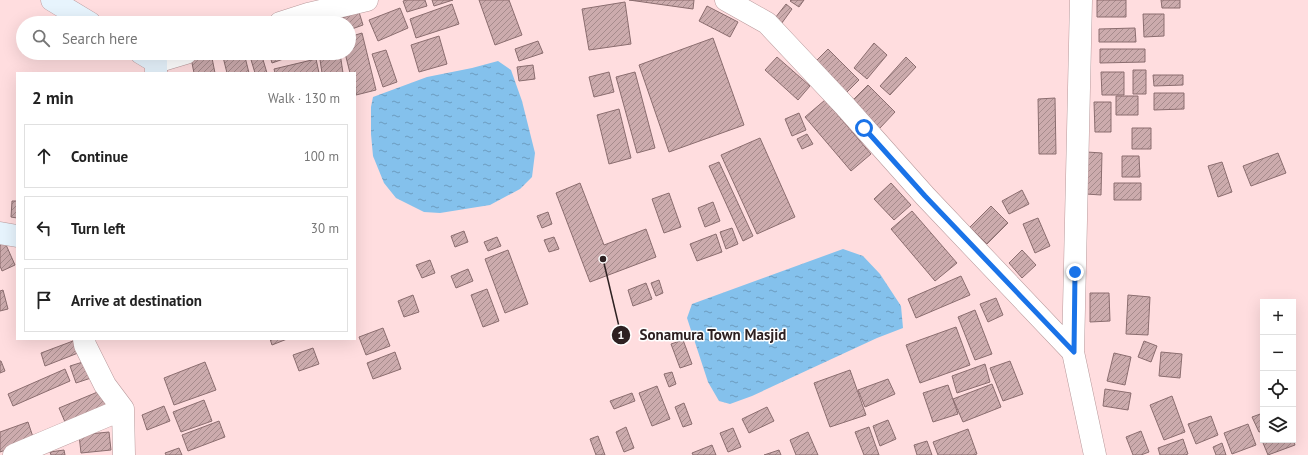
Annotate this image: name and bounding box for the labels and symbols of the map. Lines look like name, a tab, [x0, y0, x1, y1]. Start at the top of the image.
route start	[855, 119, 873, 137]
route end	[1066, 263, 1084, 281]
callout: Sonamura Town Masjid	[611, 321, 794, 348]
text: Sonamura Town Masjid	[640, 325, 786, 344]
text: 1	[618, 327, 624, 342]

